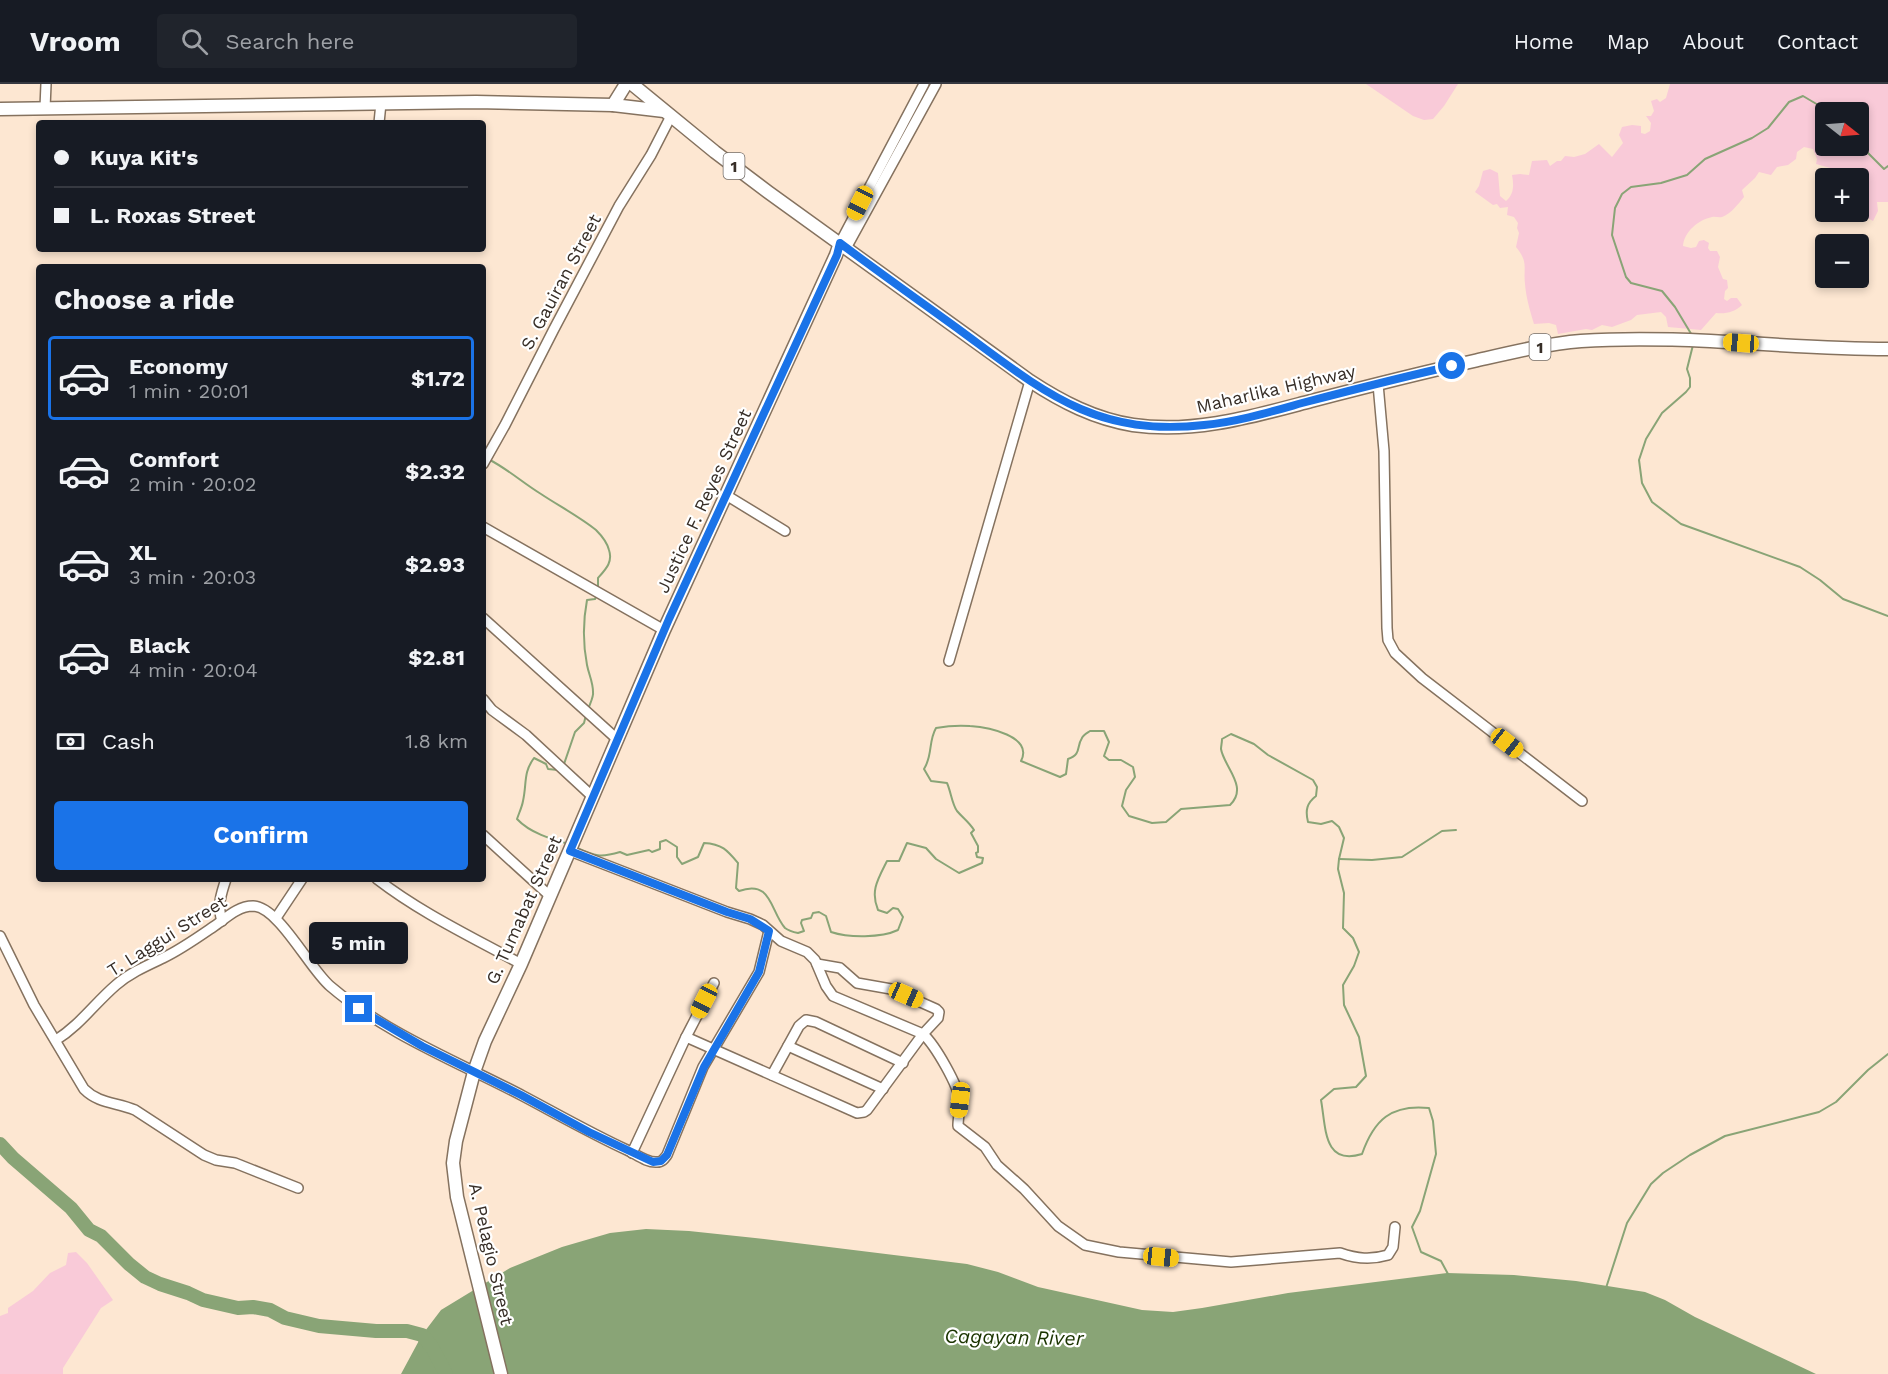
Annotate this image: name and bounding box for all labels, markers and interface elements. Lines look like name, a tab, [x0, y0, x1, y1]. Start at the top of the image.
search box	[157, 14, 577, 68]
text: Vroom	[30, 25, 121, 58]
icon: search	[178, 25, 211, 58]
text: Search here	[226, 29, 354, 54]
text: Home	[1514, 29, 1574, 54]
text: Map	[1607, 29, 1650, 54]
text: About	[1683, 29, 1744, 54]
text: Contact	[1777, 29, 1858, 54]
north arrow	[1815, 102, 1869, 156]
map controls	[1815, 102, 1869, 288]
text: Kuya Kit's	[90, 145, 198, 170]
road number: 1	[724, 153, 744, 179]
button: +	[1815, 168, 1869, 222]
car	[844, 183, 876, 223]
text: L. Roxas Street	[90, 203, 255, 228]
street label: S. Gauiran Street	[516, 210, 605, 353]
button: −	[1815, 234, 1869, 288]
text: Choose a ride	[54, 284, 234, 316]
car	[1722, 333, 1760, 353]
road number: 1	[1530, 334, 1550, 360]
icon: car	[57, 351, 111, 405]
route start	[1438, 352, 1465, 379]
text: Economy	[129, 354, 228, 379]
street label: Maharlika Highway	[1194, 360, 1358, 417]
text: $1.72	[411, 366, 465, 391]
text: 1 min · 20:01	[129, 379, 249, 403]
street label: Justice F. Reyes Street	[652, 405, 756, 596]
icon: car	[57, 444, 111, 498]
text: Comfort	[129, 447, 219, 472]
text: $2.32	[405, 459, 465, 484]
text: 2 min · 20:02	[129, 472, 257, 496]
icon: car	[57, 537, 111, 591]
text: XL	[129, 540, 157, 565]
text: $2.93	[405, 552, 465, 577]
text: 3 min · 20:03	[129, 565, 256, 589]
icon: car	[57, 630, 111, 684]
text: Black	[129, 633, 190, 658]
text: $2.81	[408, 645, 465, 670]
text: 4 min · 20:04	[129, 658, 258, 682]
icon: cash	[54, 725, 87, 758]
car	[1487, 725, 1527, 761]
text: Cash	[102, 729, 155, 754]
text: 1.8 km	[405, 729, 468, 753]
button: Confirm	[54, 801, 468, 870]
street label: G. Tumabat Street	[481, 832, 566, 987]
street label: T. Laggui Street	[103, 890, 231, 981]
callout: 5 min	[310, 922, 409, 964]
text: 5 min	[331, 931, 386, 955]
car	[886, 979, 926, 1011]
car	[688, 981, 720, 1021]
route end	[345, 995, 372, 1022]
car	[949, 1081, 971, 1119]
street label: A. Pelagio Street	[465, 1181, 518, 1328]
car	[1142, 1246, 1180, 1268]
water label: Cagayan River	[944, 1324, 1085, 1350]

